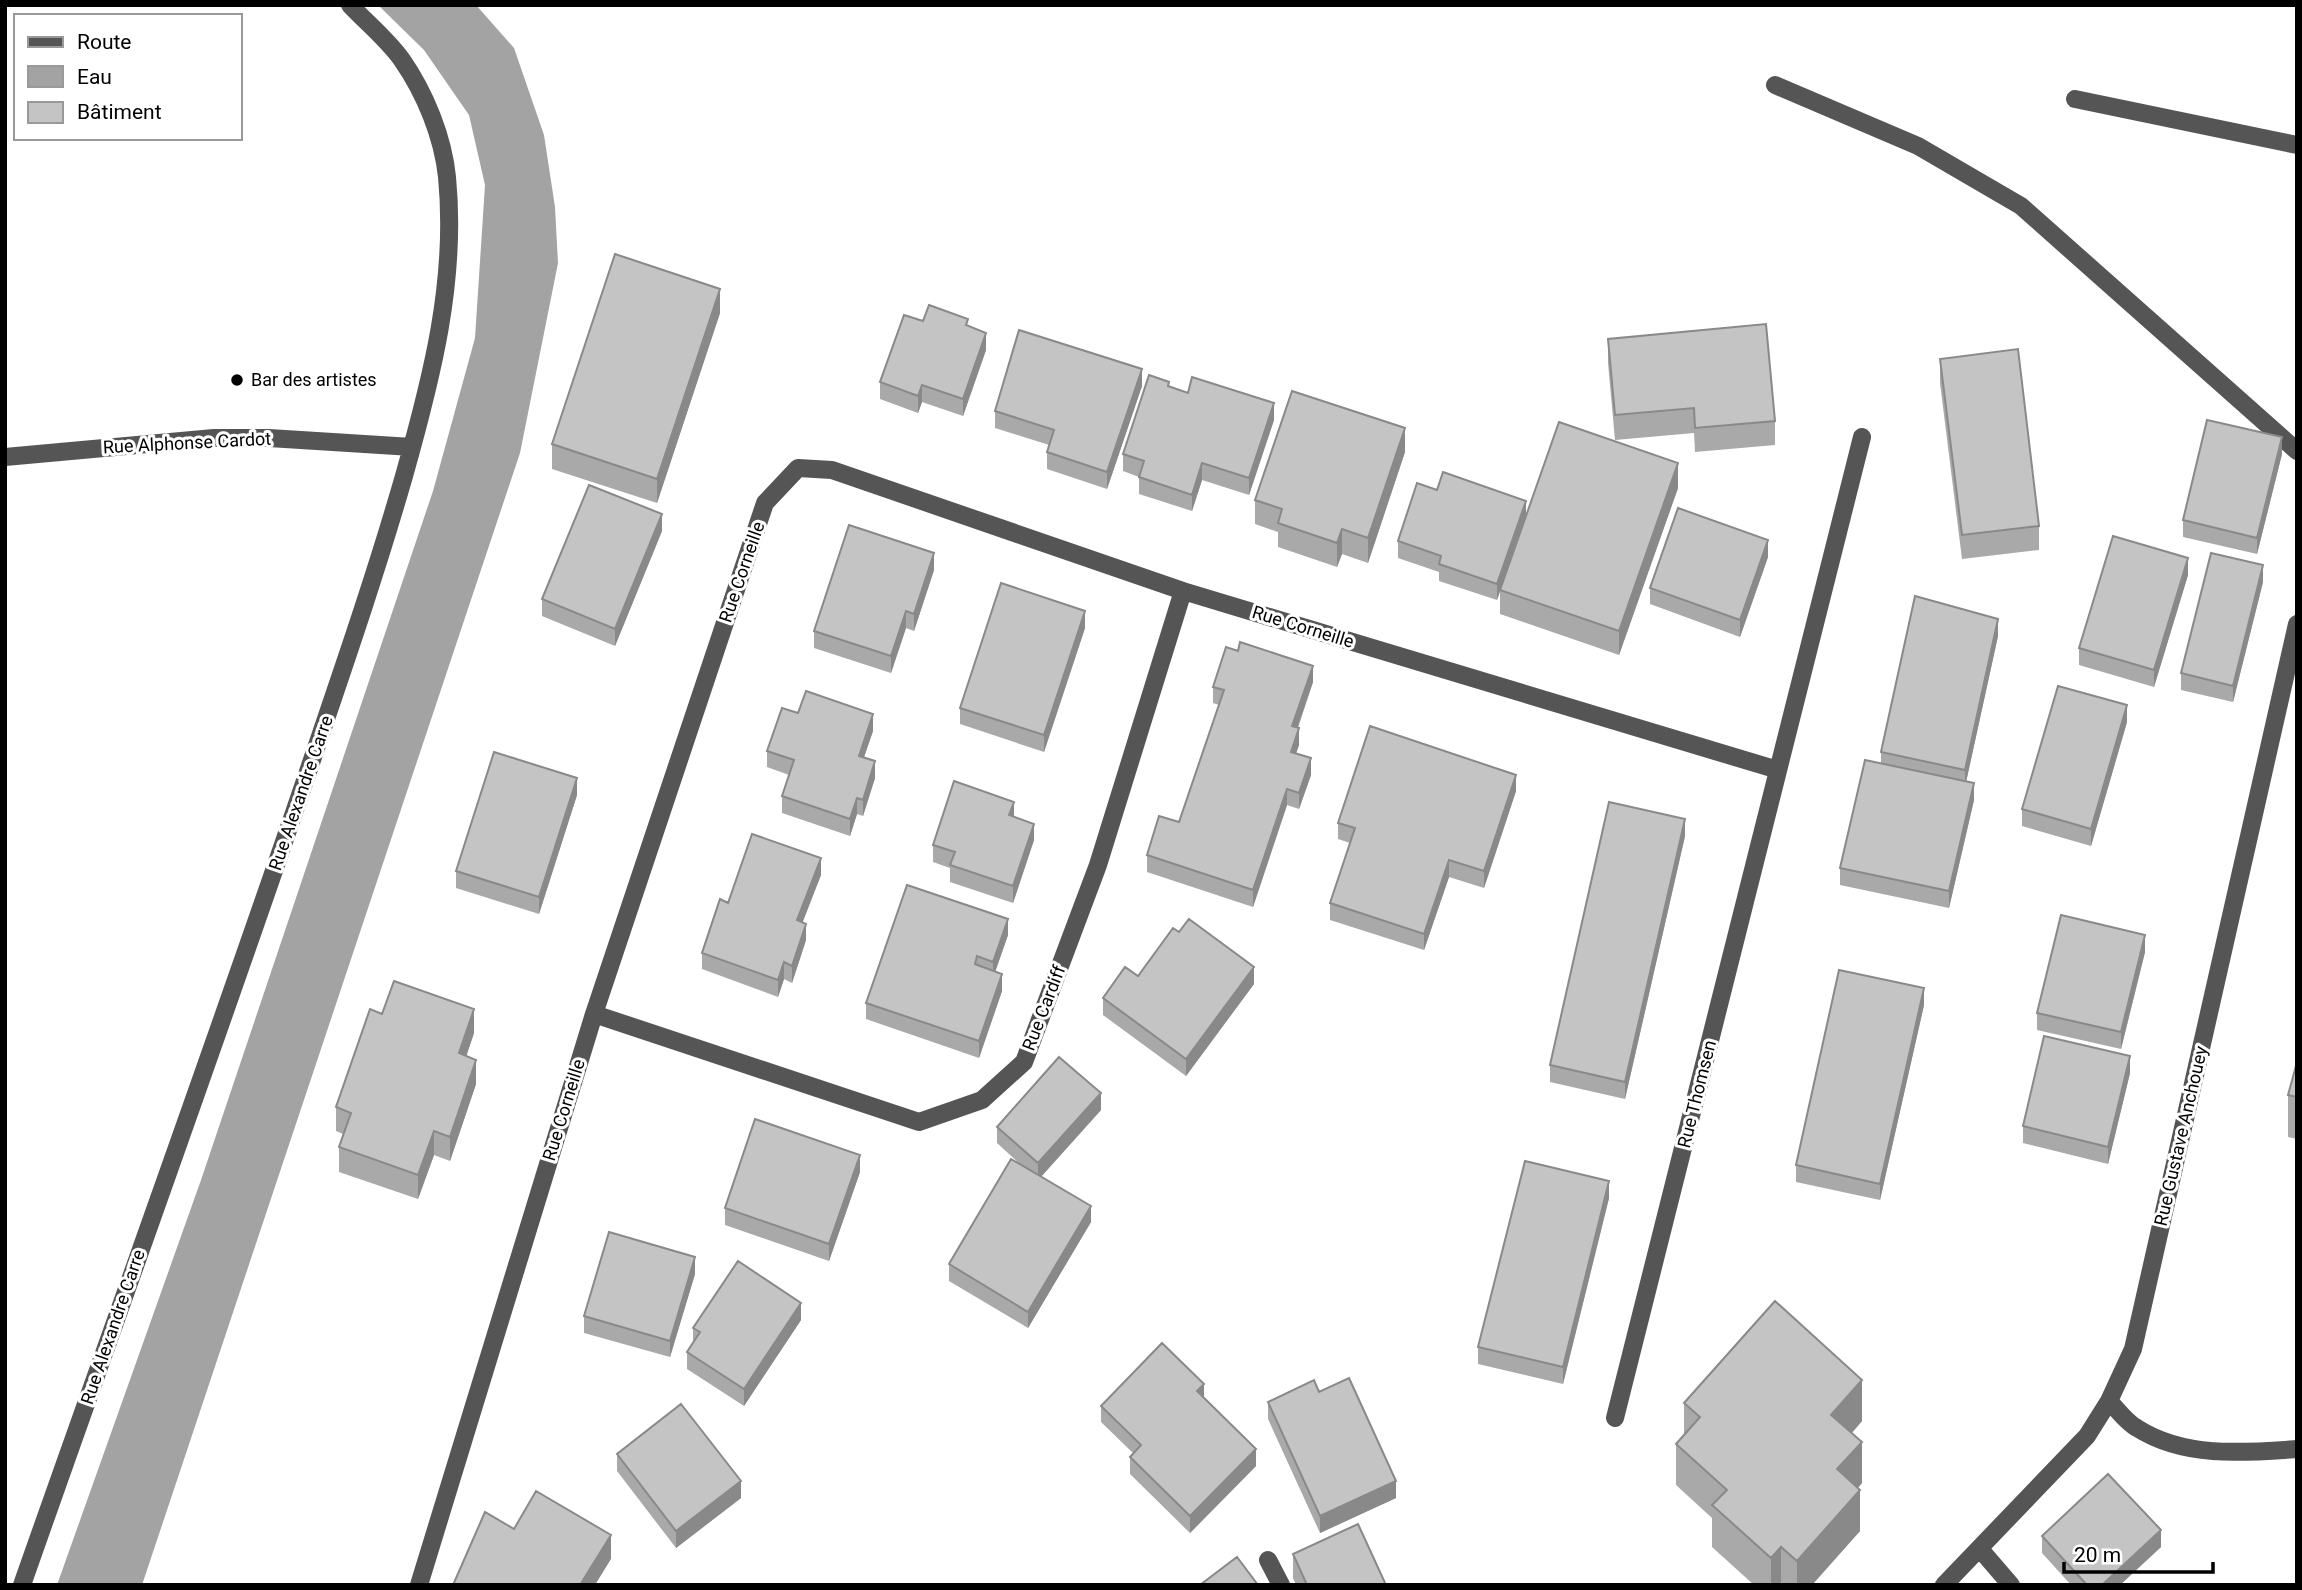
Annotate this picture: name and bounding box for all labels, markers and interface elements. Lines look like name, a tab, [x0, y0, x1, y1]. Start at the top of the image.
legend	[14, 14, 242, 140]
text: Route	[77, 30, 132, 54]
text: Eau	[77, 65, 112, 89]
text: Bâtiment	[77, 100, 162, 124]
place label: Bar des artistes	[251, 369, 377, 390]
marker: Bar des artistes	[229, 372, 245, 388]
street label: Rue Alphonse Cardot	[102, 428, 272, 457]
street label: Rue Corneille	[714, 519, 769, 625]
street label: Rue Corneille	[1250, 601, 1357, 652]
street label: Rue Alexandre Carre	[264, 713, 337, 873]
street label: Rue Cardiff	[1018, 962, 1070, 1053]
street label: Rue Thomsen	[1673, 1038, 1720, 1150]
street label: Rue Gustave Anchouey	[2150, 1044, 2212, 1228]
street label: Rue Corneille	[538, 1056, 589, 1163]
street label: Rue Alexandre Carre	[76, 1247, 149, 1407]
scale bar	[2064, 1530, 2213, 1574]
text: 20 m	[2074, 1543, 2121, 1567]

